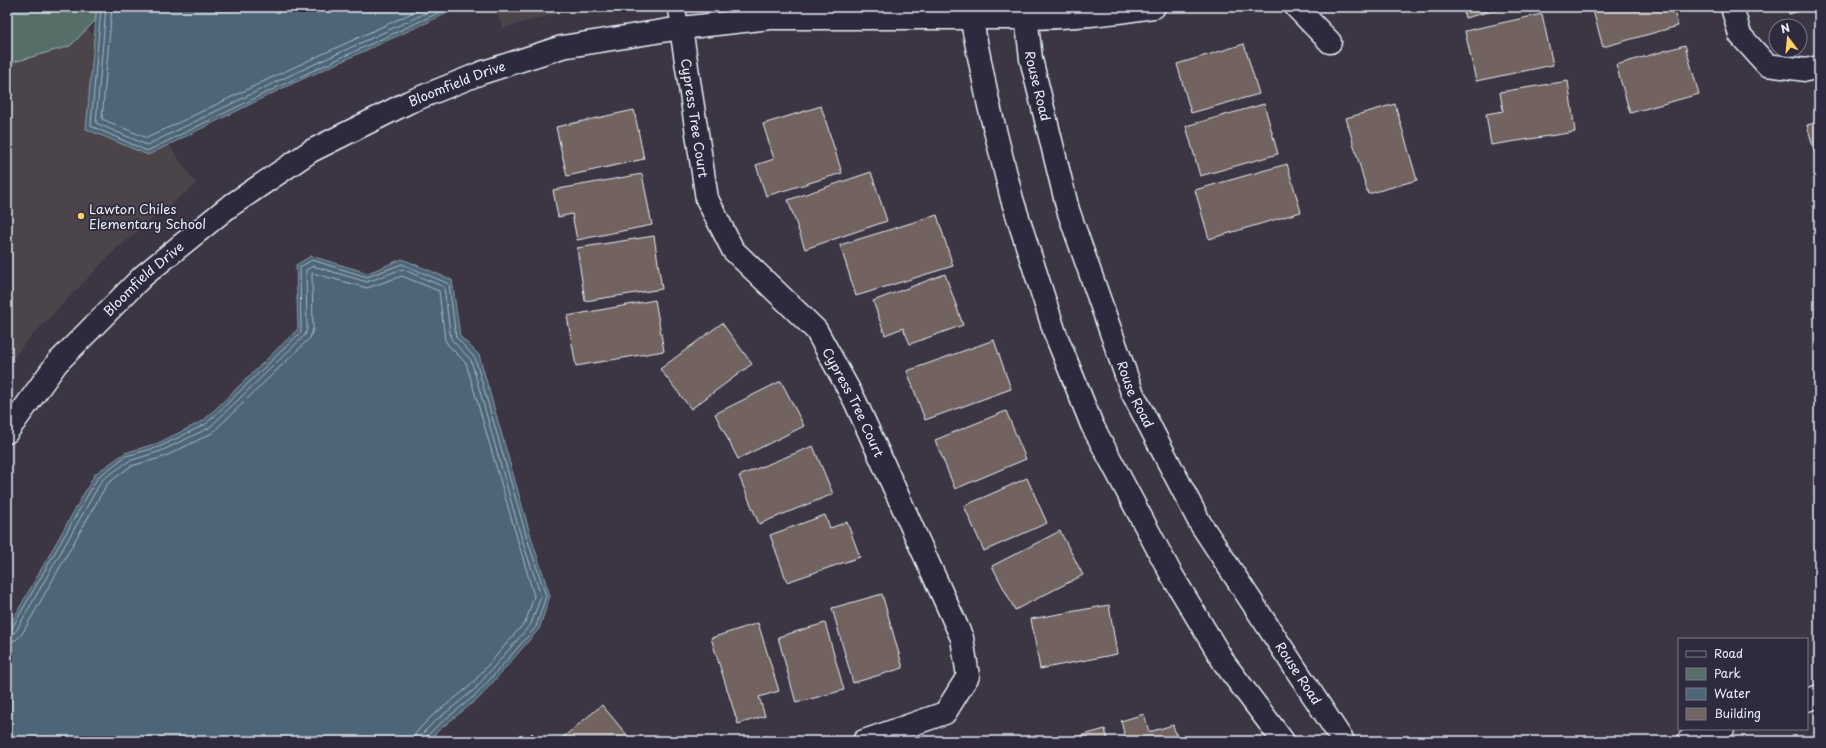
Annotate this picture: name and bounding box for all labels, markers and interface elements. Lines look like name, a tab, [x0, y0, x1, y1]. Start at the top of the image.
north arrow	[1768, 18, 1808, 58]
text: N	[1779, 18, 1792, 37]
street label: Rouse Road	[1021, 50, 1056, 123]
street label: Bloomfield Drive	[405, 56, 508, 110]
street label: Cypress Tree Court	[677, 57, 714, 179]
place label: Lawton Chiles Elementary School	[89, 199, 206, 233]
marker: Lawton Chiles Elementary School	[76, 211, 86, 221]
street label: Bloomfield Drive	[99, 237, 188, 320]
street label: Cypress Tree Court	[818, 344, 889, 460]
street label: Rouse Road	[1113, 358, 1159, 431]
street label: Rouse Road	[1271, 638, 1327, 708]
legend	[1678, 638, 1808, 730]
text: Road	[1714, 644, 1743, 662]
text: Park	[1714, 664, 1741, 682]
text: Water	[1714, 684, 1751, 702]
text: Building	[1714, 704, 1761, 722]

